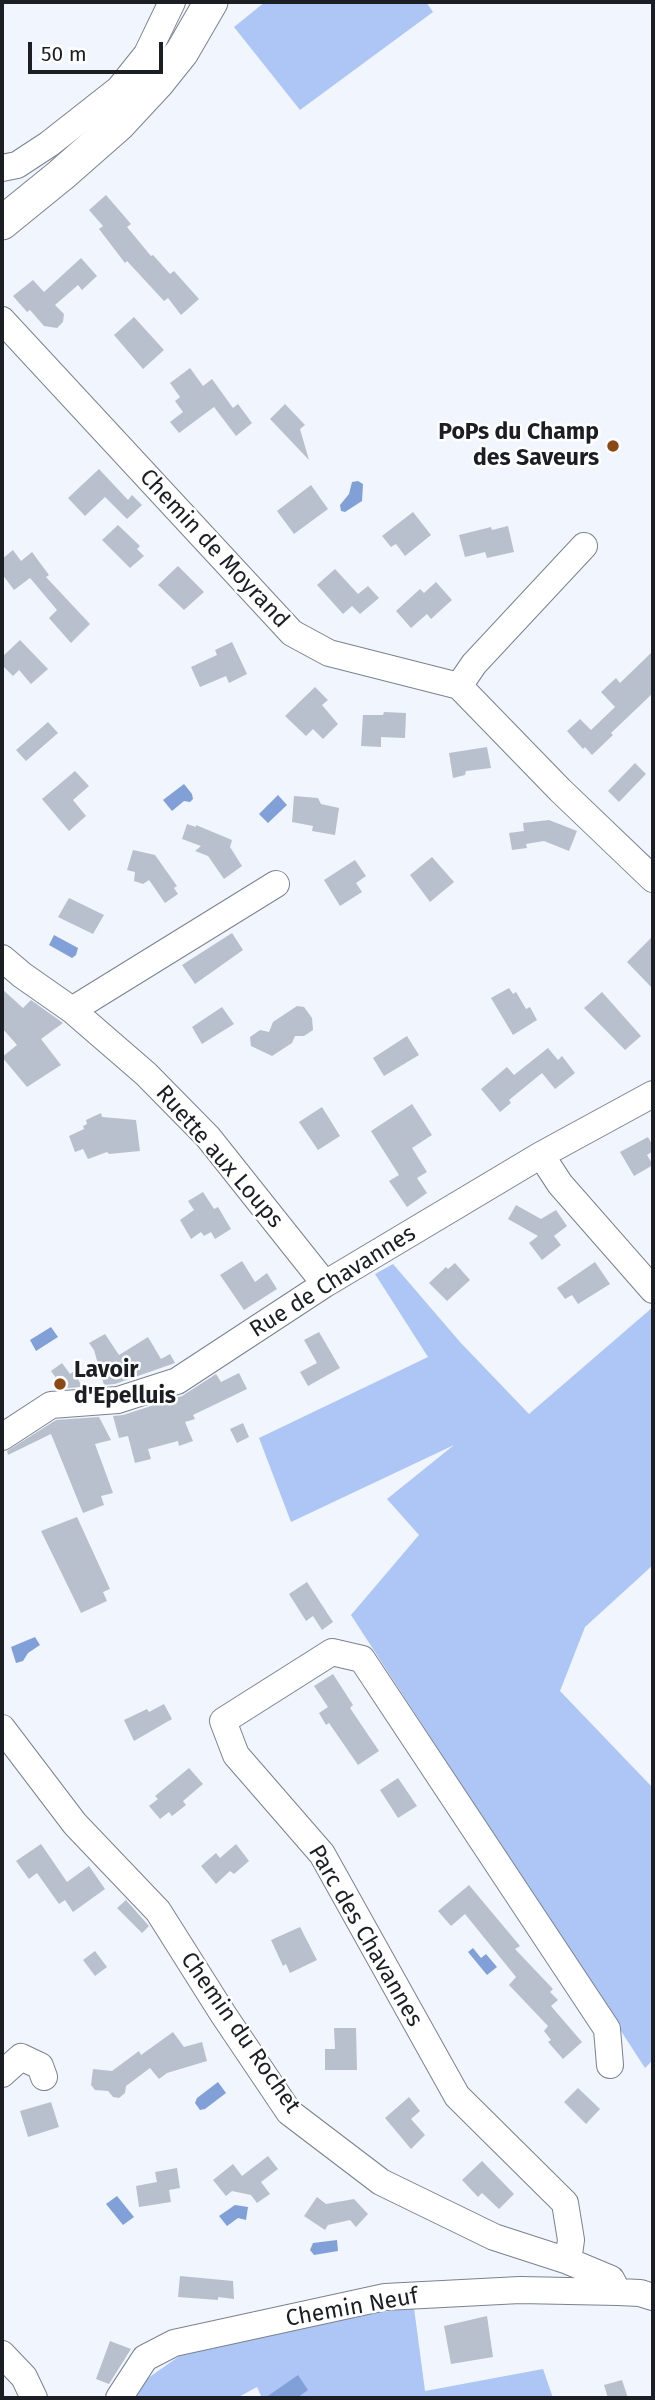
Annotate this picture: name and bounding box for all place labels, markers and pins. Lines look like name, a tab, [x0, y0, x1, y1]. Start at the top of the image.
place label: PoPs du Champ des Saveurs	[438, 419, 599, 473]
marker: PoPs du Champ des Saveurs	[605, 438, 621, 454]
place label: Lavoir d'Epelluis	[74, 1357, 176, 1411]
marker: Lavoir d'Epelluis	[52, 1376, 68, 1392]

